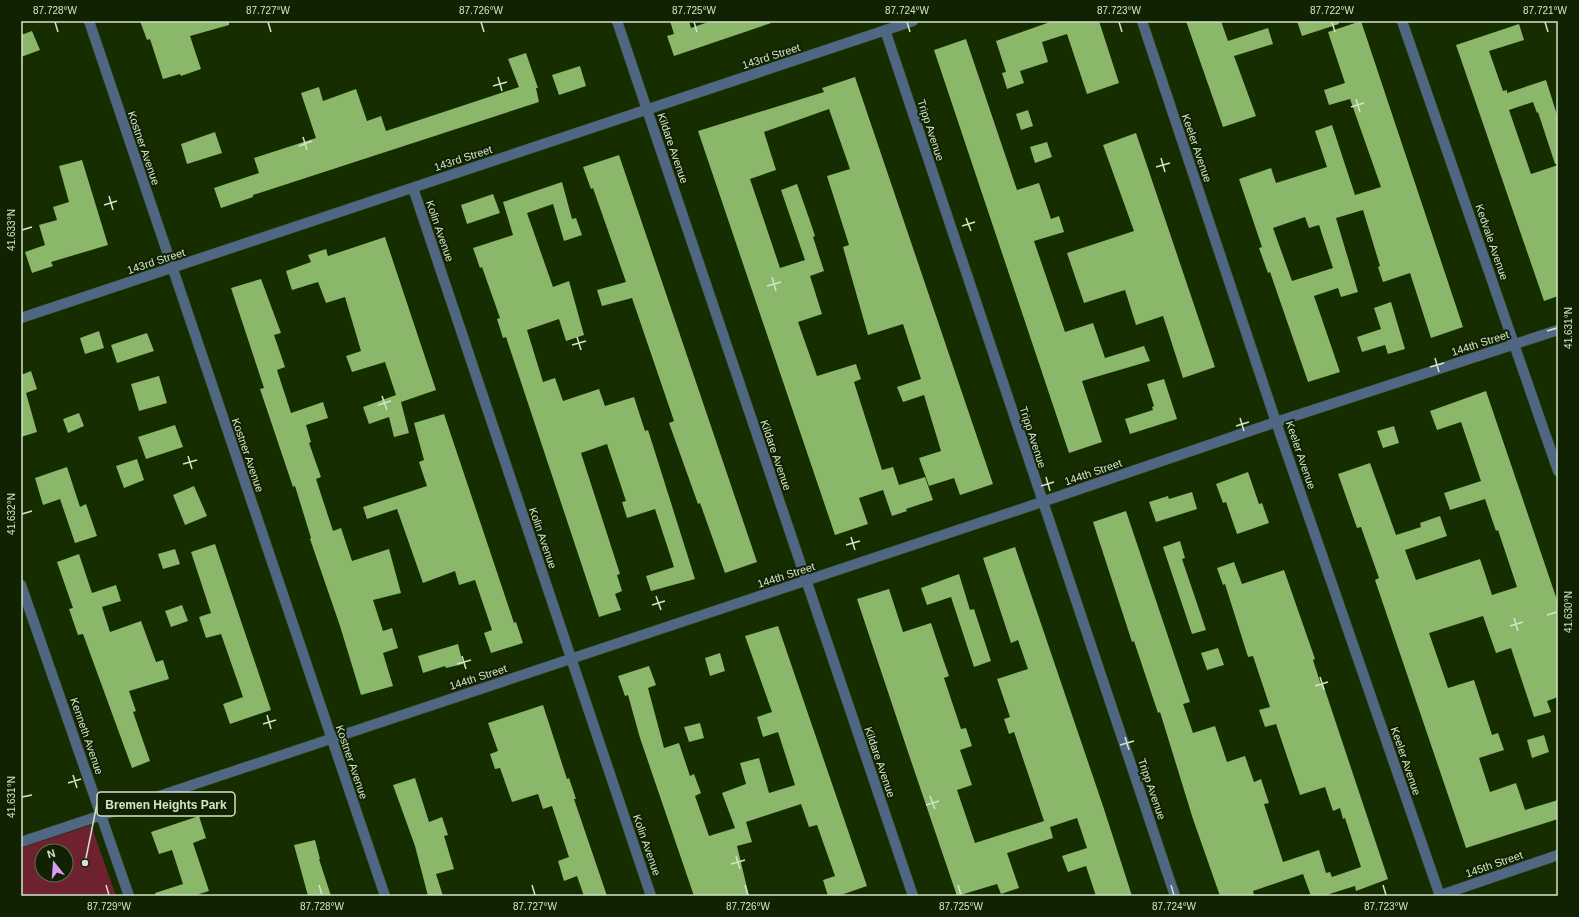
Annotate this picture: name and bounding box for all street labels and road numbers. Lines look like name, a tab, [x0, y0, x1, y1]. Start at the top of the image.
street label: 143rd Street	[740, 41, 802, 71]
street label: Tripp Avenue	[915, 98, 947, 162]
street label: Kostner Avenue	[126, 109, 162, 187]
street label: Kildare Avenue	[655, 111, 691, 185]
street label: Keeler Avenue	[1180, 112, 1214, 184]
street label: 143rd Street	[432, 143, 494, 173]
street label: Kolin Avenue	[424, 199, 456, 263]
street label: Kedvale Avenue	[1473, 203, 1511, 281]
street label: 143rd Street	[125, 246, 187, 276]
street label: 144th Street	[1450, 328, 1510, 358]
street label: Tripp Avenue	[1017, 405, 1049, 469]
street label: Kostner Avenue	[230, 416, 266, 494]
street label: Kildare Avenue	[758, 418, 794, 492]
street label: Keeler Avenue	[1284, 419, 1318, 491]
street label: 144th Street	[1063, 457, 1123, 487]
street label: Kolin Avenue	[527, 506, 559, 570]
street label: 144th Street	[756, 560, 816, 590]
street label: 144th Street	[448, 662, 508, 692]
street label: Kenneth Avenue	[68, 696, 106, 776]
street label: Kostner Avenue	[334, 723, 370, 801]
street label: Kildare Avenue	[862, 725, 898, 799]
street label: Keeler Avenue	[1389, 725, 1423, 797]
street label: Tripp Avenue	[1136, 757, 1168, 821]
street label: Kolin Avenue	[631, 813, 663, 877]
street label: 145th Street	[1464, 849, 1524, 879]

